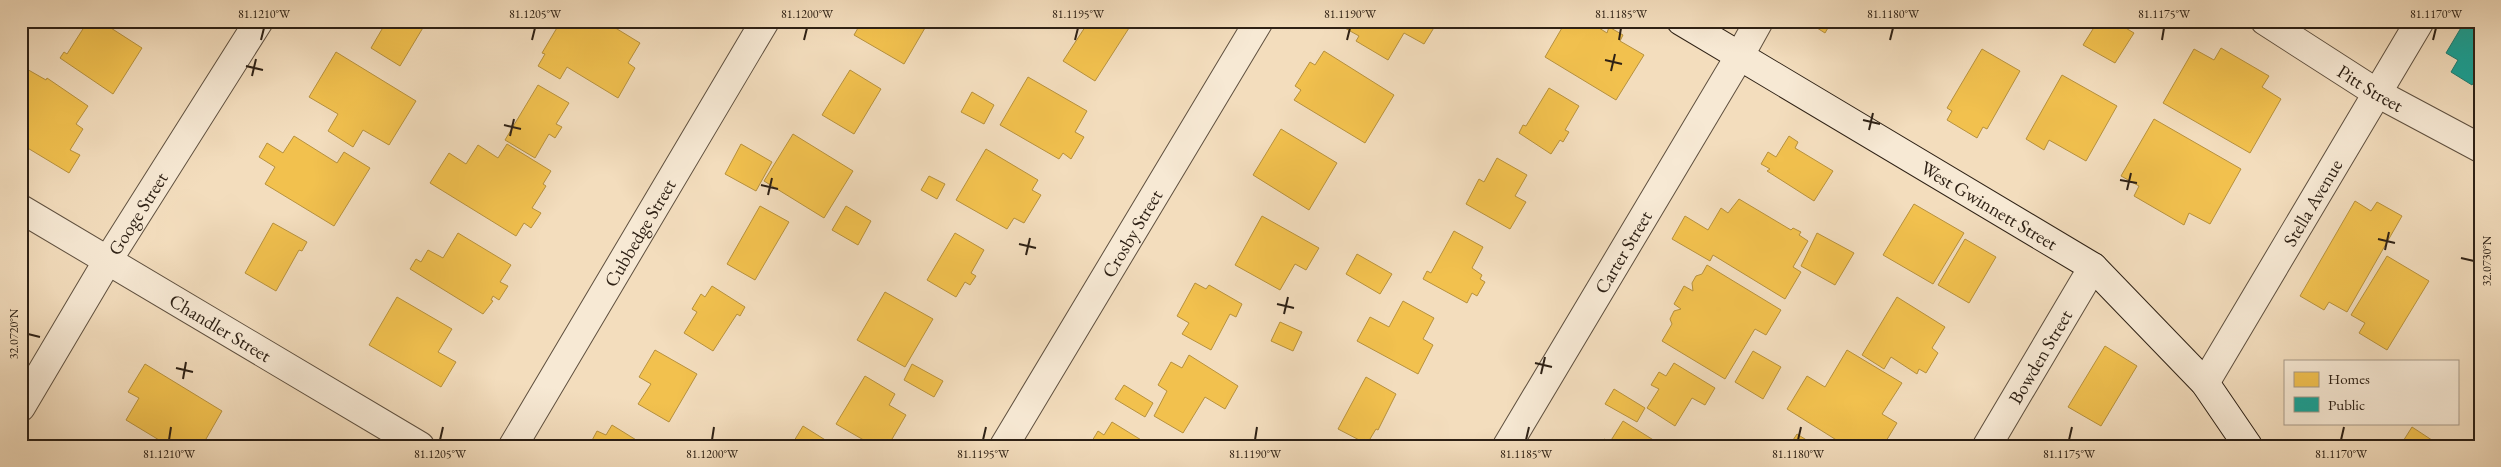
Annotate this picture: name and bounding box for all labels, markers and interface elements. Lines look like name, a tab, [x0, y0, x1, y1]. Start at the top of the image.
text: 81.1210°W	[238, 6, 291, 22]
text: 81.1205°W	[509, 6, 562, 22]
text: 81.1200°W	[781, 6, 834, 22]
text: 81.1195°W	[1052, 6, 1105, 22]
text: 81.1190°W	[1324, 6, 1377, 22]
text: 81.1185°W	[1595, 6, 1648, 22]
text: 81.1180°W	[1867, 6, 1920, 22]
text: 81.1175°W	[2138, 6, 2191, 22]
text: 81.1170°W	[2410, 6, 2463, 22]
street label: Pitt Street	[2333, 59, 2408, 118]
street label: Stella Avenue	[2277, 154, 2348, 251]
street label: West Gwinnett Street	[1916, 155, 2062, 256]
street label: Googe Street	[102, 167, 174, 260]
street label: Cubbedge Street	[598, 174, 682, 291]
street label: Crosby Street	[1096, 185, 1168, 282]
street label: Carter Street	[1589, 206, 1658, 298]
text: 32.0730°N	[2479, 235, 2495, 286]
street label: Chandler Street	[165, 288, 276, 368]
street label: Bowden Street	[2003, 305, 2078, 409]
text: 32.0720°N	[6, 308, 22, 359]
legend	[2284, 360, 2458, 424]
text: Homes	[2328, 369, 2370, 388]
text: Public	[2328, 395, 2365, 414]
text: 81.1210°W	[143, 446, 196, 462]
text: 81.1205°W	[414, 446, 467, 462]
text: 81.1200°W	[686, 446, 739, 462]
text: 81.1195°W	[957, 446, 1010, 462]
text: 81.1190°W	[1229, 446, 1282, 462]
text: 81.1185°W	[1500, 446, 1553, 462]
text: 81.1180°W	[1772, 446, 1825, 462]
text: 81.1175°W	[2043, 446, 2096, 462]
text: 81.1170°W	[2315, 446, 2368, 462]

